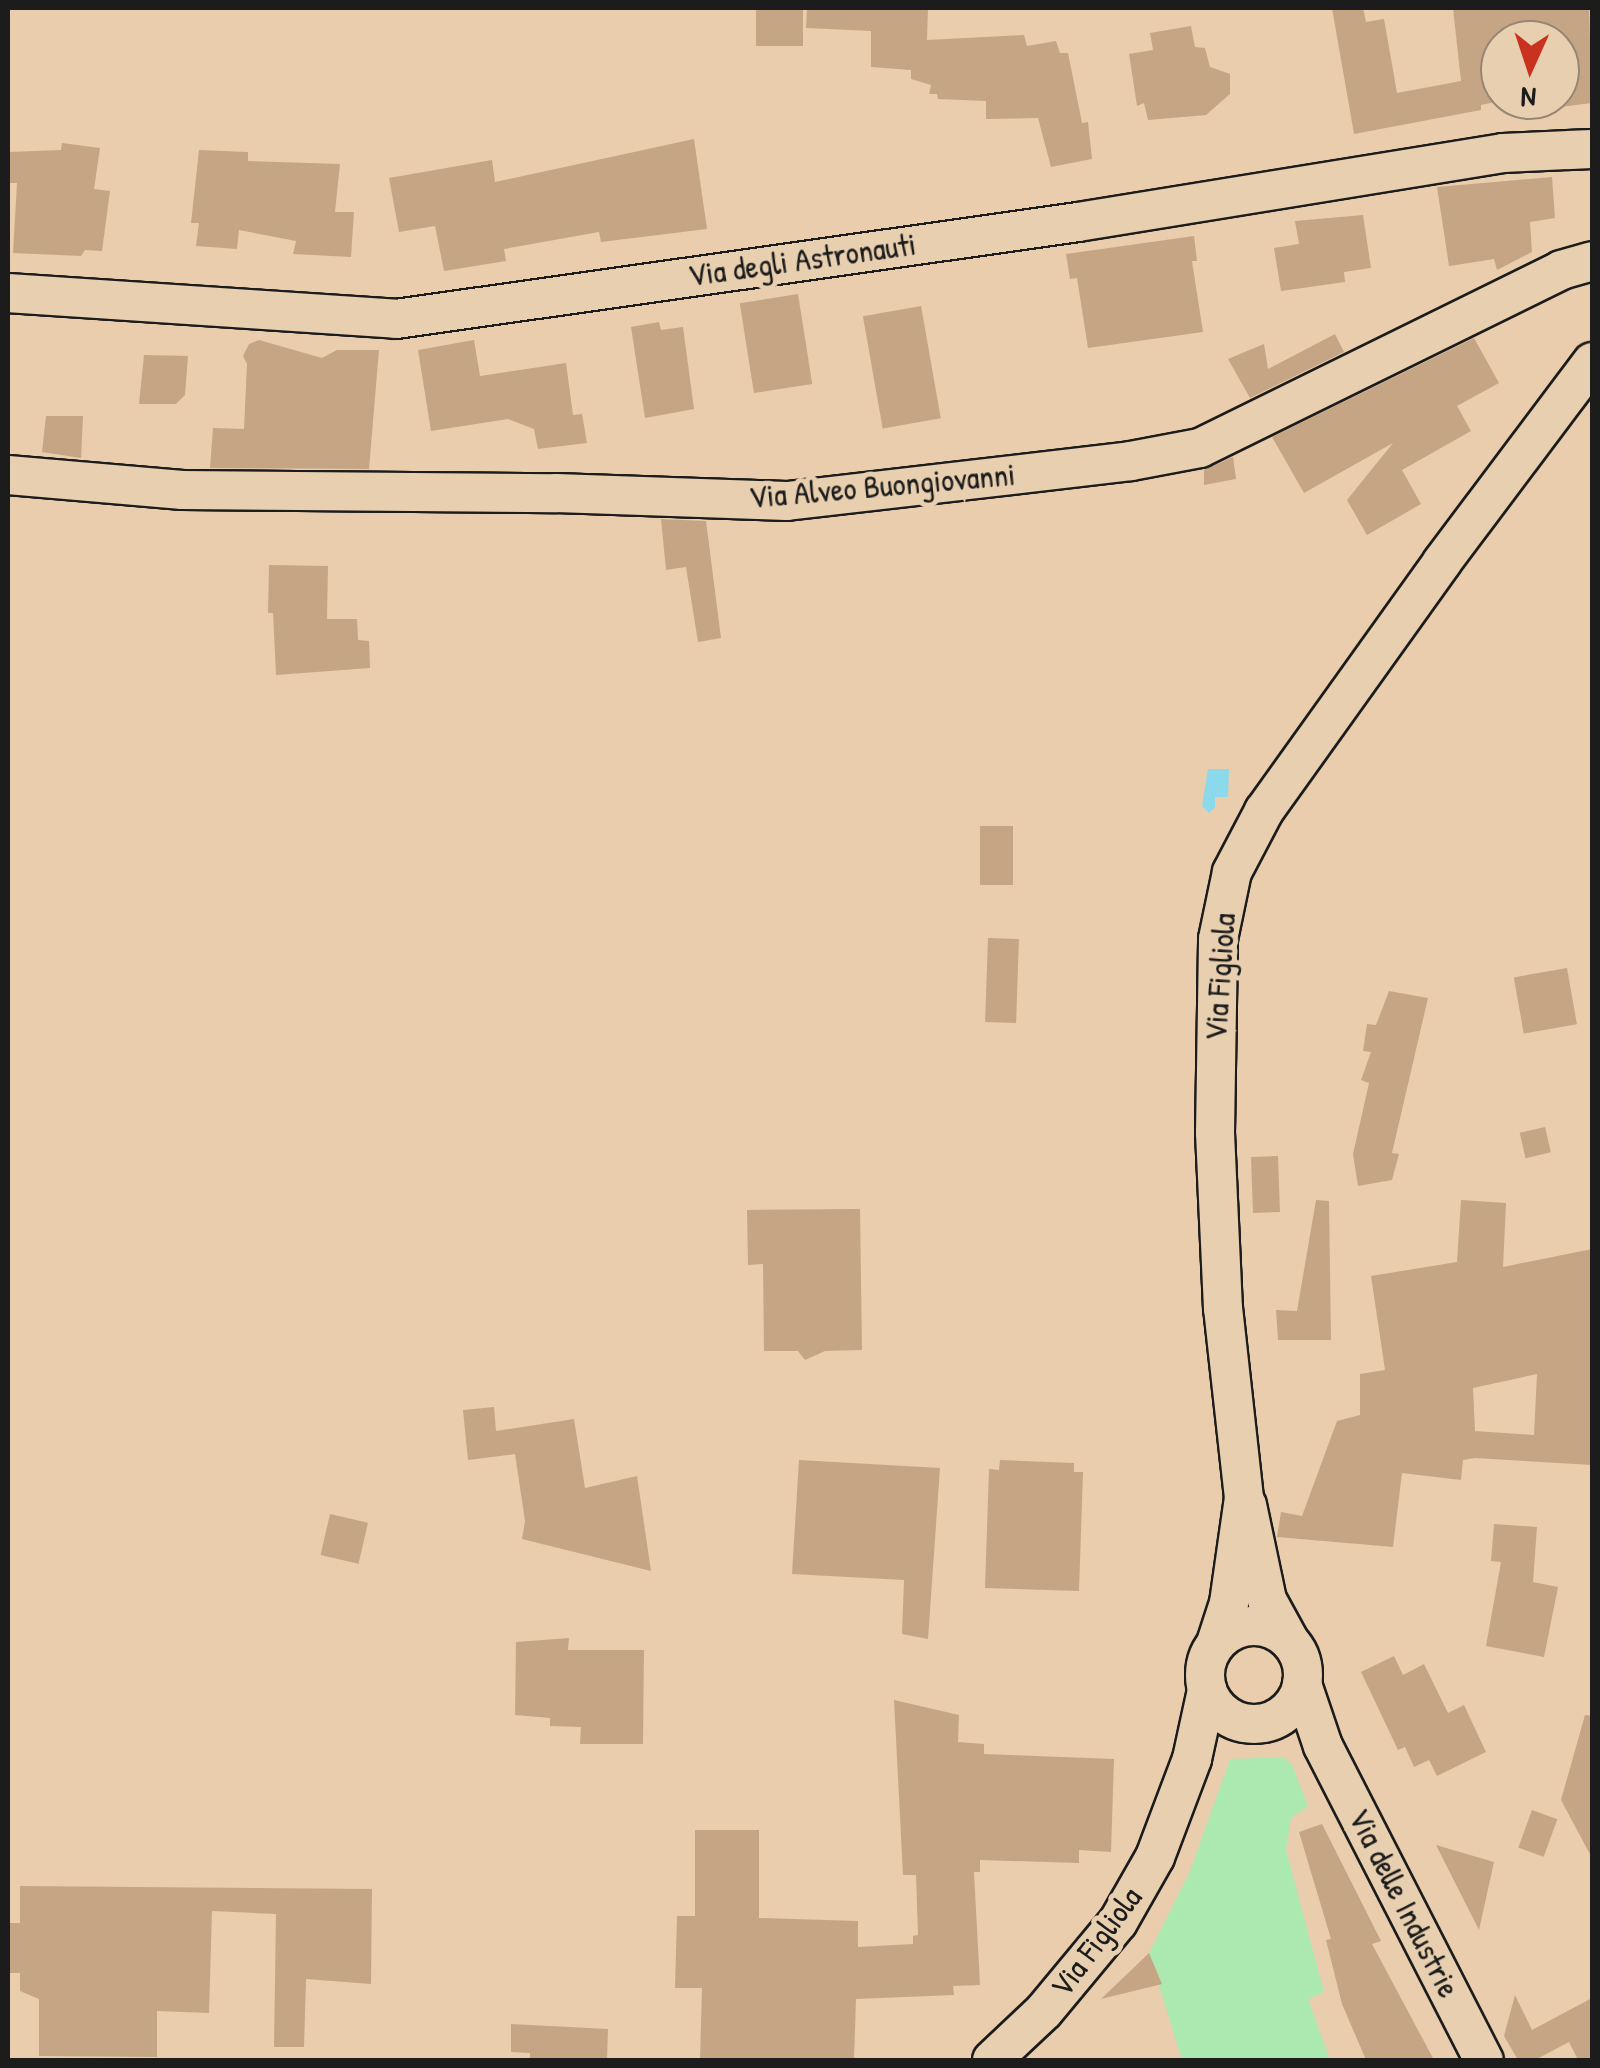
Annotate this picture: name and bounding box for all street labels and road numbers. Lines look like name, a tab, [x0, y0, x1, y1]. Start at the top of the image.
street label: Via degli Astronauti	[686, 225, 918, 295]
street label: Via Alveo Buongiovanni	[747, 455, 1017, 517]
street label: Via Figliola	[1196, 912, 1244, 1042]
street label: Via delle Industrie	[1340, 1802, 1468, 2004]
street label: Via Figliola	[1042, 1879, 1150, 2005]

